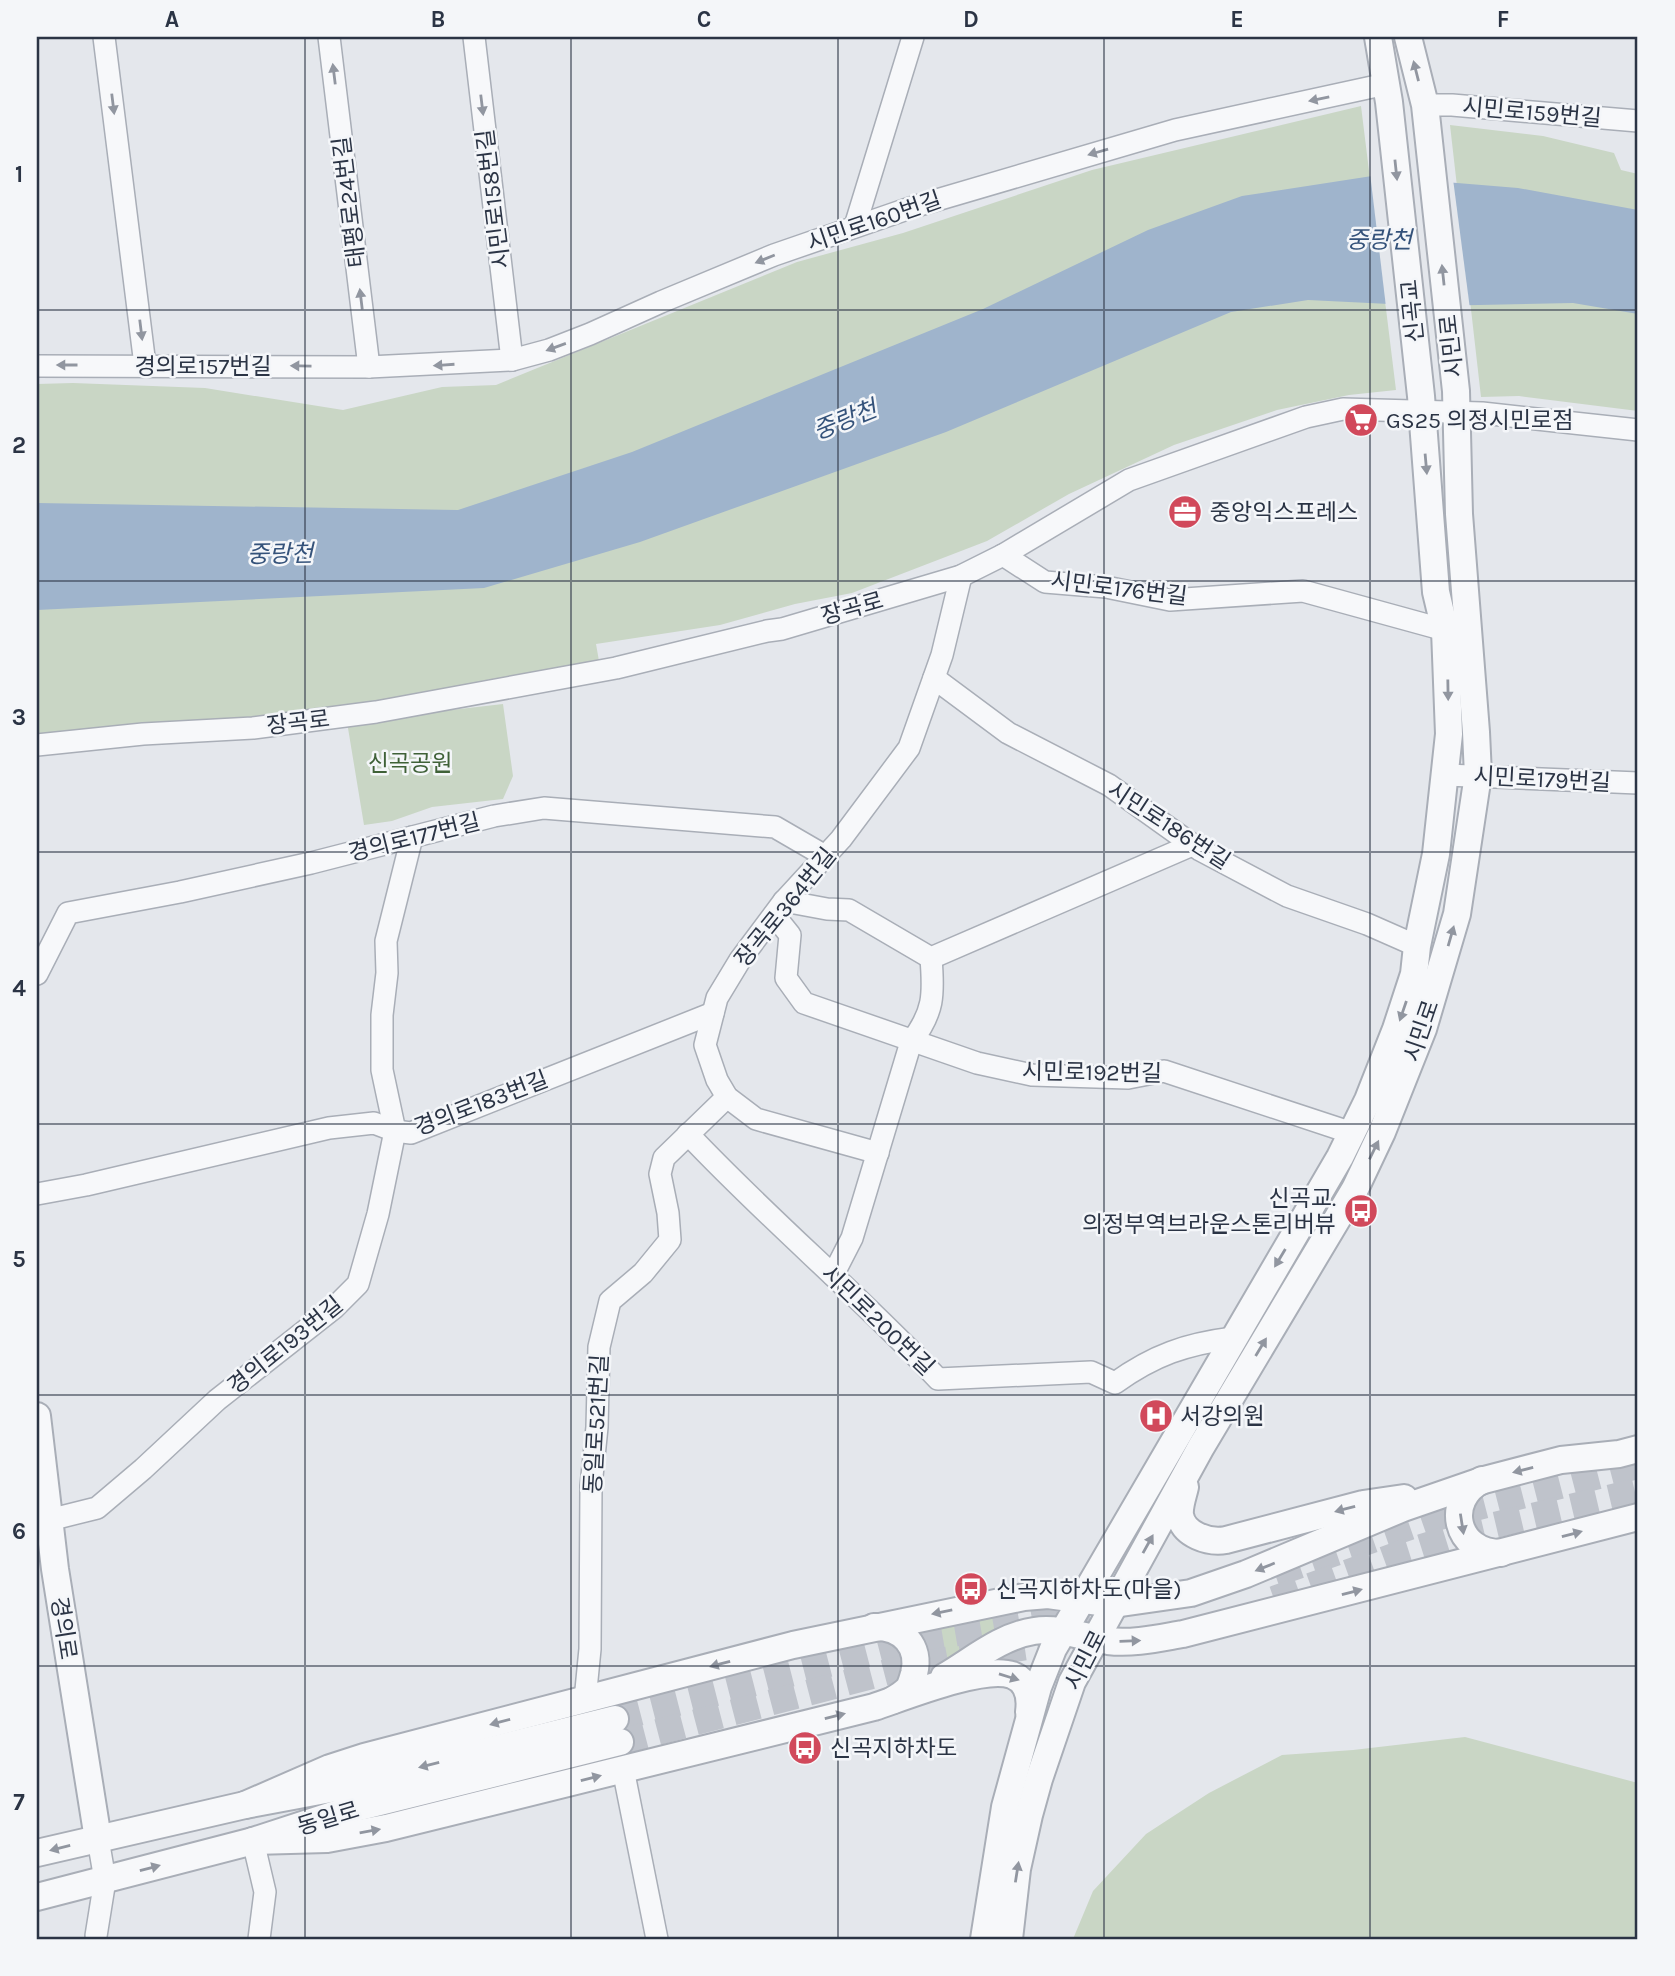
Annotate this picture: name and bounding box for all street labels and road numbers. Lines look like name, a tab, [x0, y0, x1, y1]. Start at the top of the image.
street label: 시민로159번길	[1461, 93, 1603, 132]
street label: 시민로158번길	[472, 128, 515, 270]
street label: 태평로24번길	[328, 135, 371, 269]
street label: 시민로160번길	[803, 186, 945, 257]
street label: 신곡교	[1396, 278, 1429, 344]
street label: 시민로	[1435, 313, 1468, 379]
street label: 경의로157번길	[134, 353, 272, 380]
street label: 시민로176번길	[1049, 567, 1189, 610]
street label: 장곡로	[818, 587, 886, 630]
street label: 장곡로	[265, 705, 331, 740]
street label: 시민로179번길	[1473, 762, 1611, 797]
street label: 시민로186번길	[1102, 776, 1235, 875]
street label: 경의로177번길	[345, 808, 483, 867]
street label: 장곡로364번길	[729, 842, 842, 972]
street label: 시민로	[1398, 997, 1445, 1066]
street label: 시민로192번길	[1022, 1058, 1162, 1087]
street label: 경의로183번길	[410, 1066, 552, 1141]
street label: 시민로200번길	[816, 1260, 940, 1381]
street label: 경의로193번길	[222, 1291, 348, 1400]
street label: 동일로521번길	[579, 1354, 614, 1494]
street label: 경의로	[45, 1595, 82, 1662]
street label: 시민로	[1059, 1626, 1112, 1695]
street label: 동일로	[294, 1796, 362, 1841]

